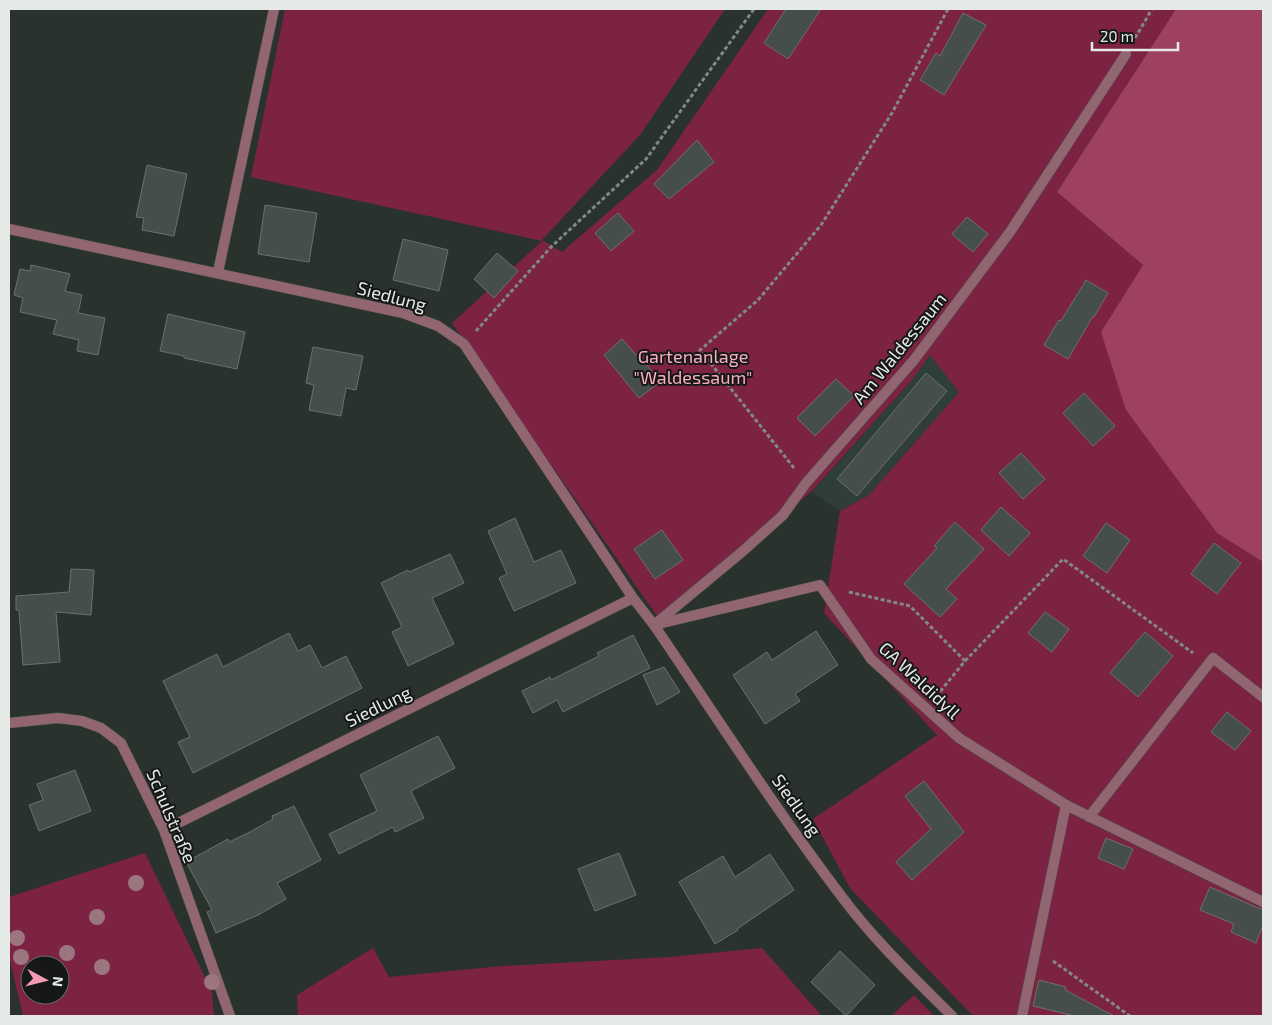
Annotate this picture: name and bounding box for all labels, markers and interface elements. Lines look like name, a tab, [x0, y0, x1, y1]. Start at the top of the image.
scale bar	[1092, 20, 1178, 52]
text: 20 m	[1100, 27, 1134, 45]
street label: Siedlung	[355, 276, 429, 316]
street label: Am Waldessaum	[847, 288, 951, 408]
park label: Gartenanlage "Waldessaum"	[634, 345, 752, 388]
street label: GA Waldidyll	[875, 637, 966, 724]
street label: Siedlung	[341, 681, 415, 731]
street label: Schulstraße	[142, 766, 202, 866]
street label: Siedlung	[768, 770, 826, 840]
north arrow	[20, 955, 70, 1005]
text: N	[49, 976, 67, 988]

